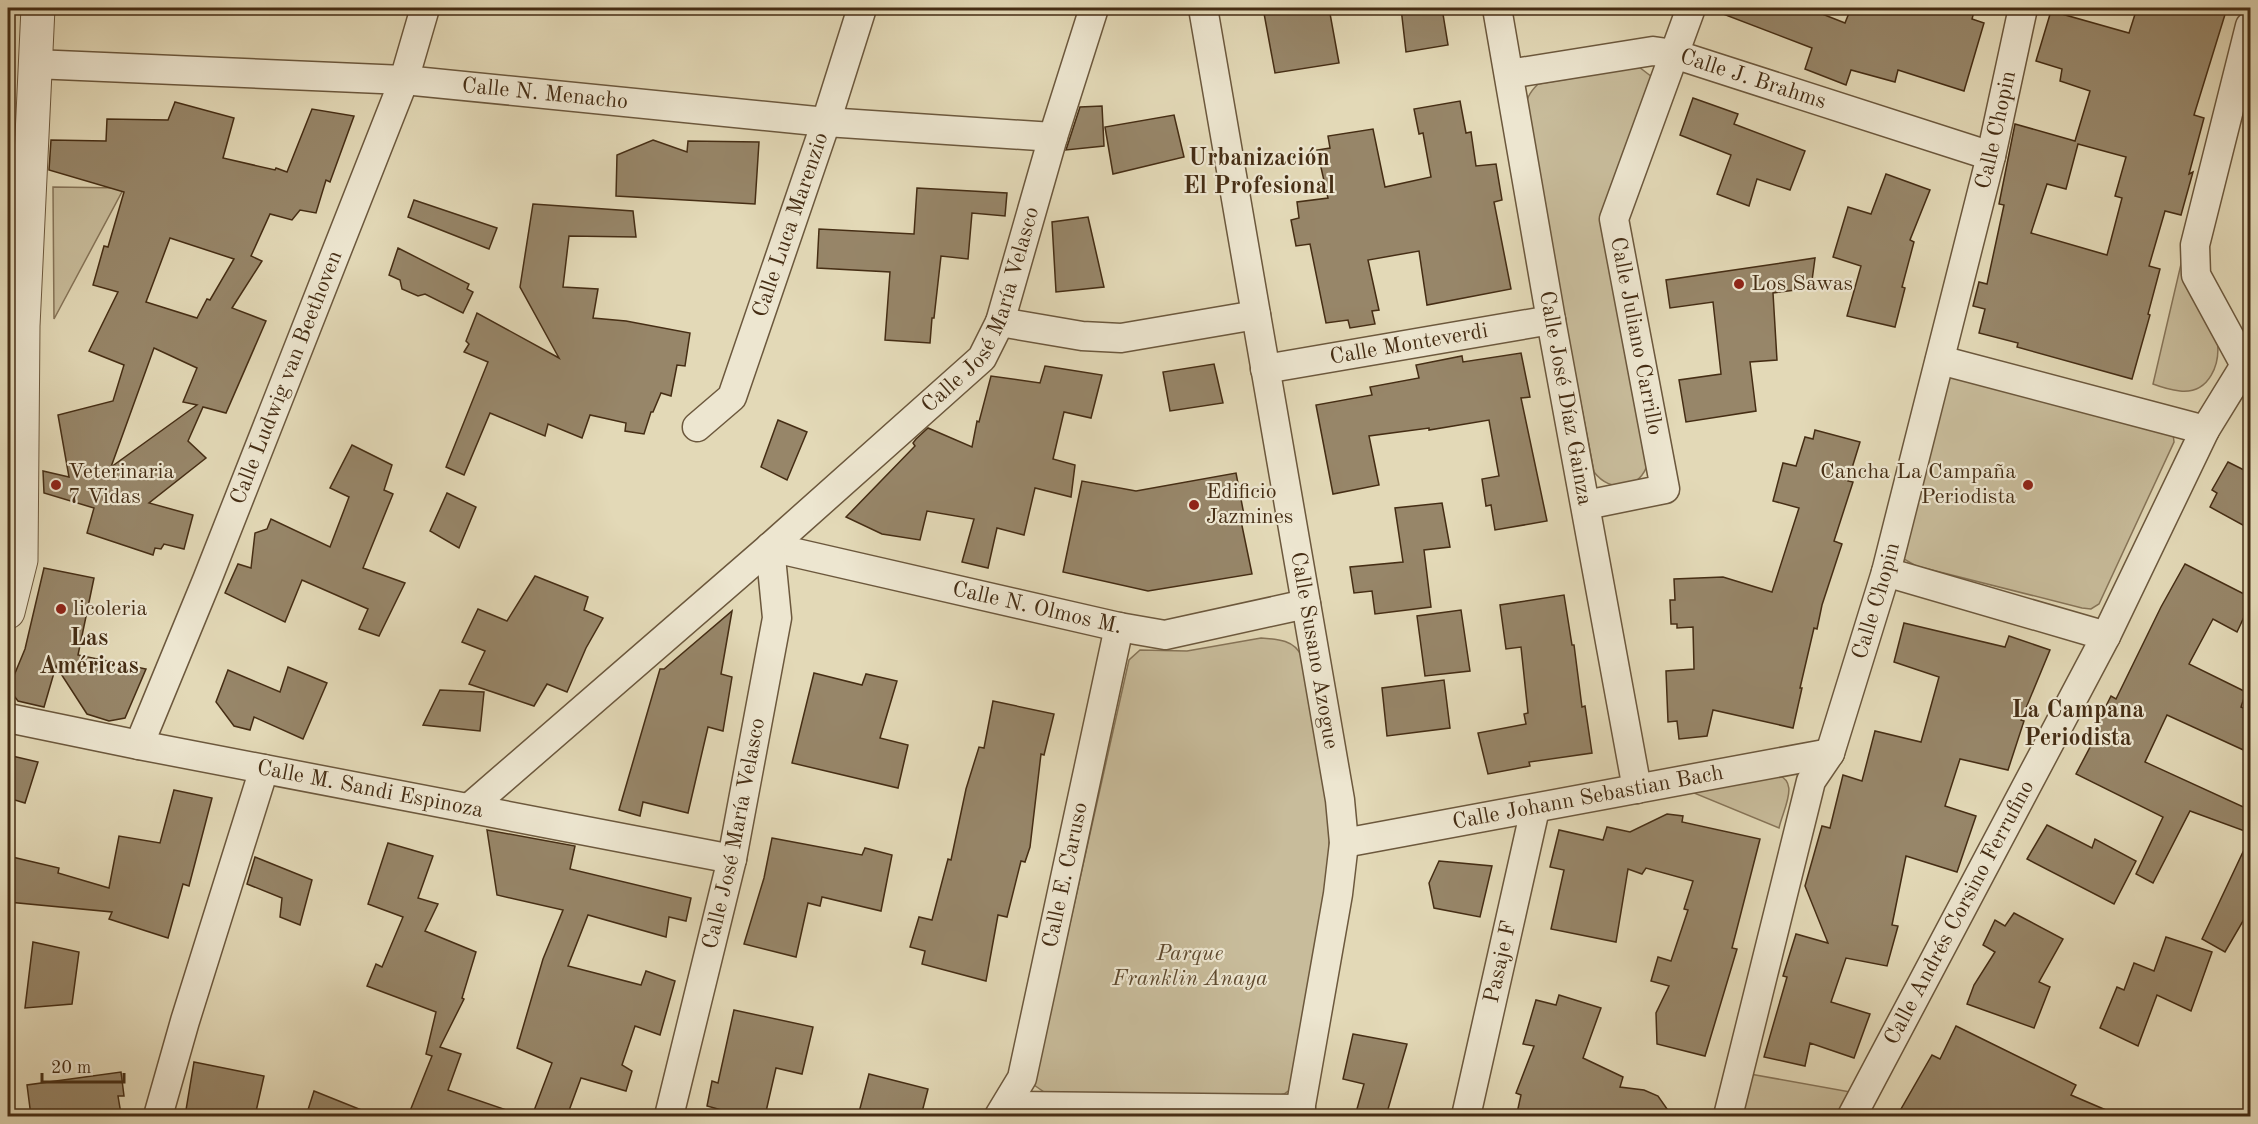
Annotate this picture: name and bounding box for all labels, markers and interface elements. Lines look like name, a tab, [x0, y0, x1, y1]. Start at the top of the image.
street label: Calle J. Brahms	[1677, 46, 1829, 113]
street label: Calle Chopin	[1972, 69, 2020, 192]
street label: Calle N. Menacho	[461, 75, 629, 113]
street label: Calle Luca Marenzio	[749, 130, 833, 320]
district label: Urbanización El Profesional	[1183, 147, 1335, 199]
street label: Calle José María Velasco	[918, 204, 1043, 417]
street label: Calle Juliano Carrillo	[1606, 235, 1666, 437]
street label: Calle Ludwig van Beethoven	[227, 248, 347, 507]
place label: Los Sawas	[1751, 273, 1853, 295]
marker: Los Sawas	[1732, 277, 1746, 291]
street label: Calle José Díaz Gainza	[1535, 289, 1596, 507]
street label: Calle Monteverdi	[1328, 320, 1490, 369]
place label: Veterinaria 7 Vidas	[68, 461, 174, 508]
place label: Cancha La Campaña Periodista	[1820, 461, 2016, 508]
marker: Veterinaria 7 Vidas	[49, 478, 63, 492]
marker: Cancha La Campaña Periodista	[2021, 478, 2035, 492]
place label: Edificio Jazmines	[1206, 481, 1293, 528]
marker: Edificio Jazmines	[1187, 498, 1201, 512]
street label: Calle Chopin	[1849, 540, 1904, 662]
street label: Calle Susano Azogue	[1286, 550, 1342, 751]
street label: Calle N. Olmos M.	[950, 578, 1124, 638]
place label: licoleria	[73, 598, 147, 620]
marker: licoleria	[54, 602, 68, 616]
district label: Las Américas	[39, 627, 139, 679]
district label: La Campana Periodista	[2011, 699, 2145, 751]
street label: Calle José María Velasco	[699, 716, 769, 951]
street label: Calle M. Sandi Espinoza	[255, 757, 485, 822]
street label: Calle Johann Sebastian Bach	[1451, 762, 1725, 834]
street label: Calle Andrés Corsino Ferrufino	[1881, 777, 2038, 1049]
street label: Calle E. Caruso	[1039, 800, 1092, 950]
street label: Pasaje F	[1481, 919, 1521, 1005]
park label: Parque Franklin Anaya	[1111, 943, 1268, 990]
scale bar	[42, 1046, 124, 1084]
text: 20 m	[51, 1059, 91, 1077]

